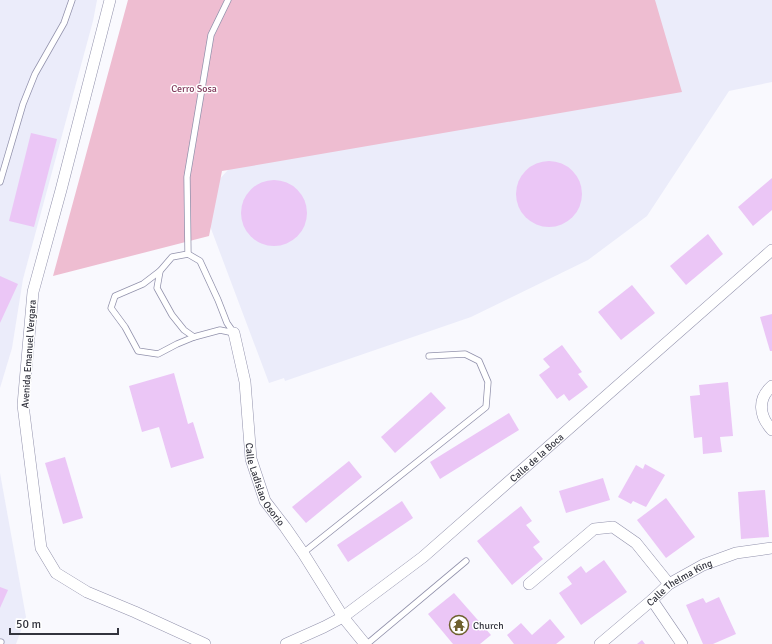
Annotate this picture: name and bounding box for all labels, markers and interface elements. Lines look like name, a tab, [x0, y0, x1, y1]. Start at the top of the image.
park label: Cerro Sosa	[171, 83, 217, 95]
street label: Avenida Emanuel Vergara	[19, 299, 39, 409]
street label: Calle de la Boca	[508, 431, 566, 485]
street label: Calle Ladislao Osorio	[243, 442, 287, 528]
street label: Calle Thelma King	[644, 557, 714, 609]
scale bar	[10, 610, 118, 636]
temple icon: Church	[448, 614, 470, 636]
text: 50 m	[16, 617, 41, 632]
place label: Church	[473, 620, 504, 632]

